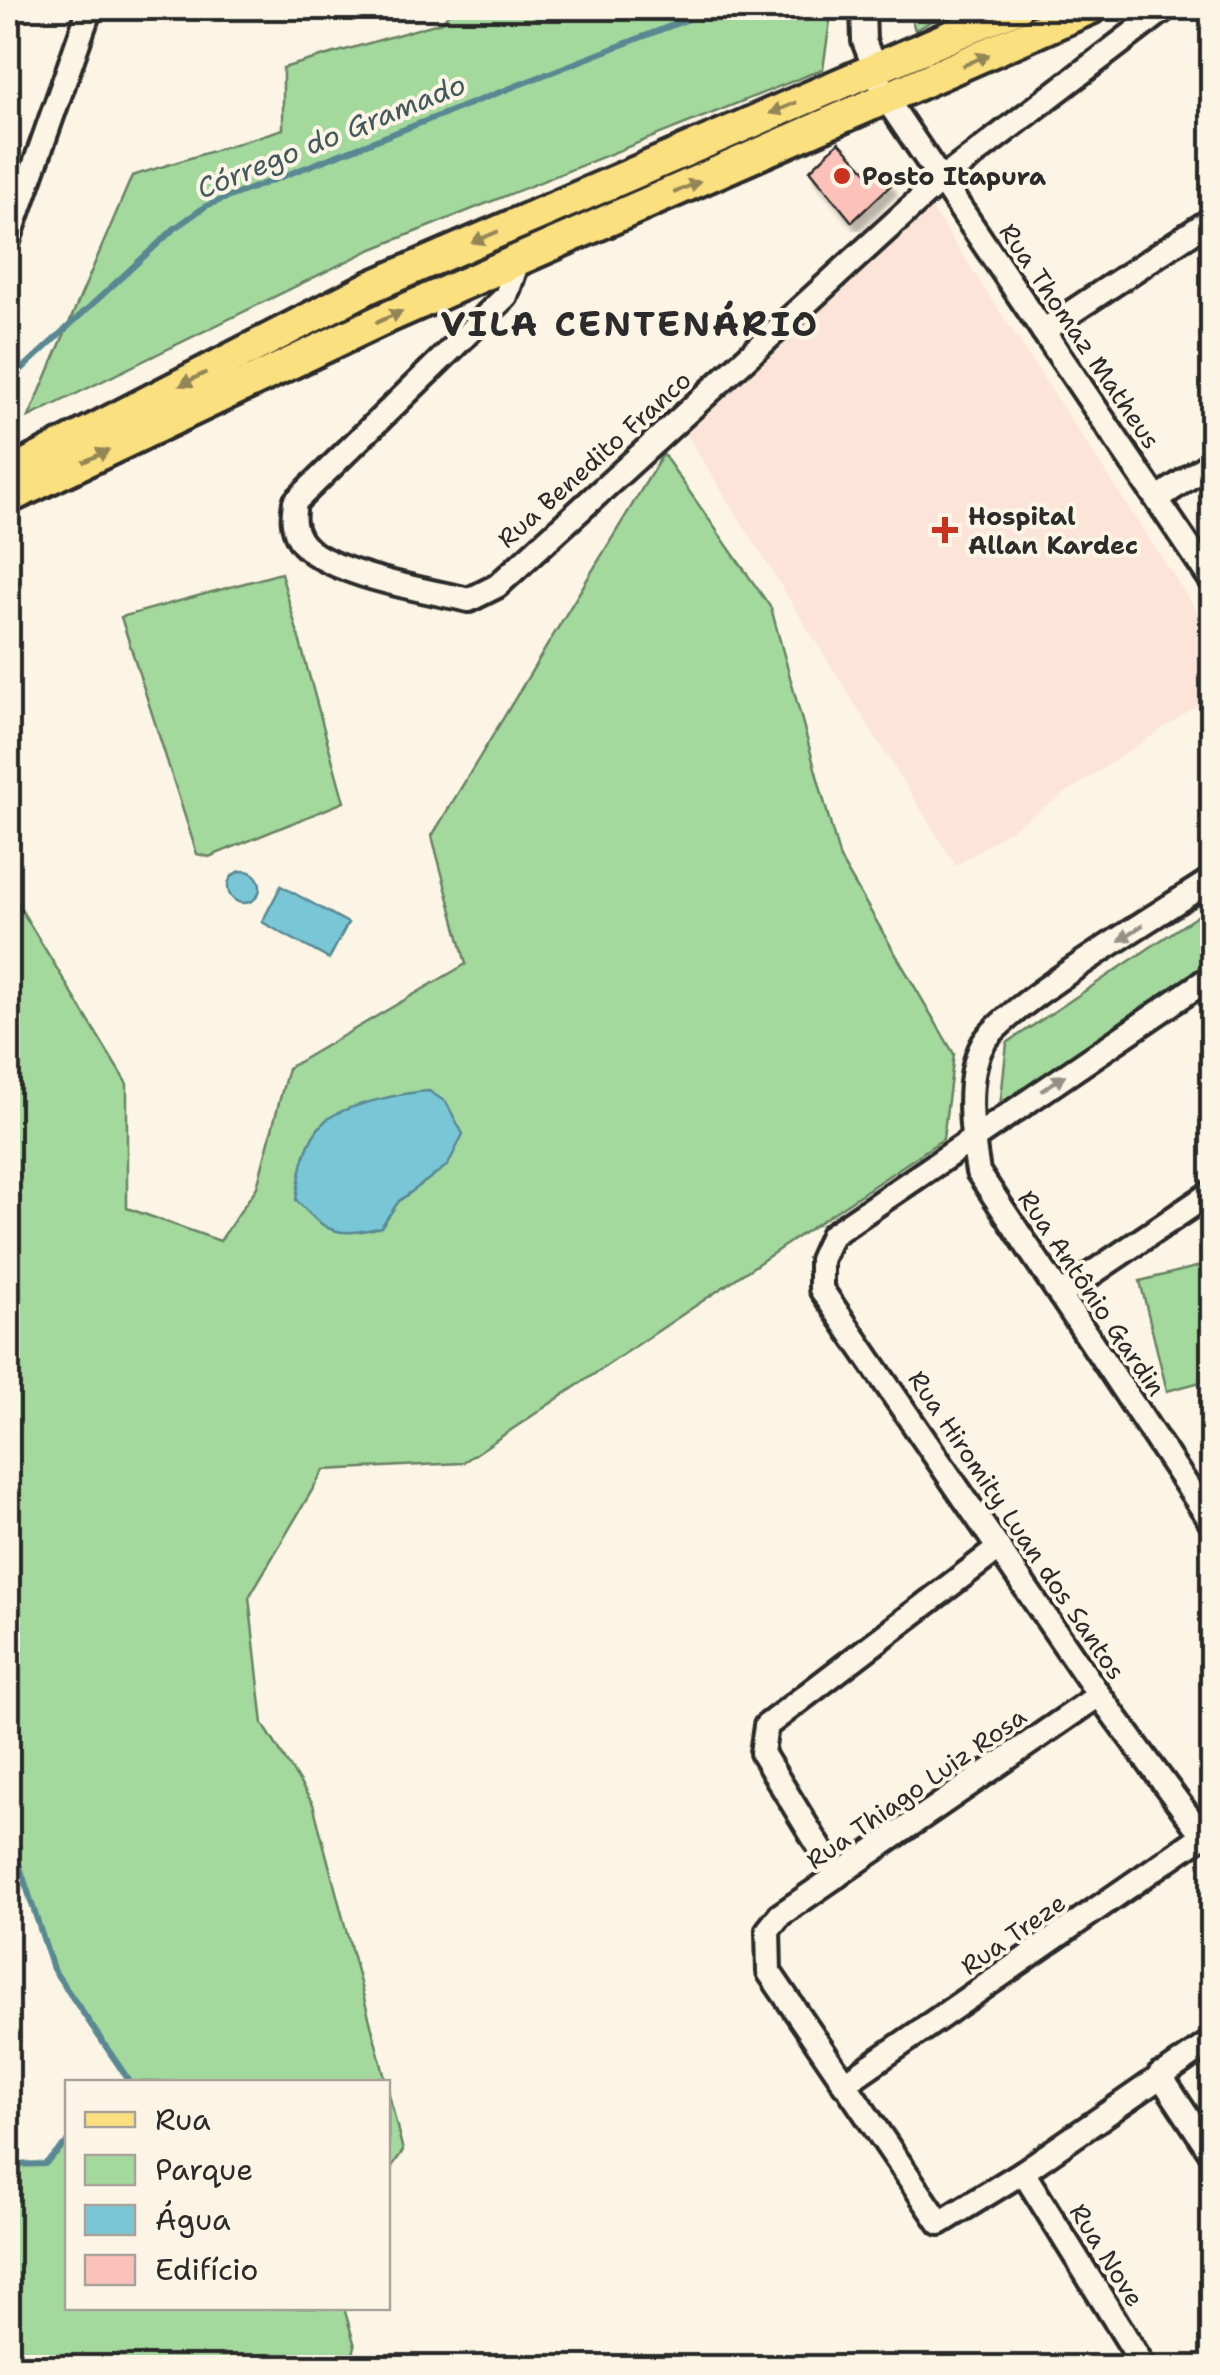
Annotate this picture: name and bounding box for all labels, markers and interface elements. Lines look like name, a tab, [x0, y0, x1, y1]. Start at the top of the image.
one-way arrow	[961, 52, 991, 68]
water label: Córrego do Gramado	[191, 65, 471, 207]
one-way arrow	[768, 100, 798, 116]
place label: Posto Itapura	[862, 159, 1046, 193]
marker: Posto Itapura	[831, 165, 853, 187]
one-way arrow	[672, 179, 702, 195]
street label: Rua Thomaz Matheus	[992, 216, 1168, 456]
one-way arrow	[470, 229, 500, 245]
district label: VILA CENTENÁRIO	[440, 300, 820, 347]
one-way arrow	[374, 309, 404, 325]
street label: Rua Benedito Franco	[490, 363, 698, 555]
one-way arrow	[178, 370, 207, 387]
one-way arrow	[81, 448, 110, 465]
place label: Hospital Allan Kardec	[968, 499, 1138, 562]
marker: Hospital Allan Kardec	[932, 517, 958, 543]
one-way arrow	[1118, 923, 1145, 942]
one-way arrow	[1039, 1075, 1066, 1093]
street label: Rua Antônio Gardin	[1010, 1184, 1174, 1402]
street label: Rua Hiromity Luan dos Santos	[901, 1364, 1133, 1686]
street label: Rua Thiago Luiz Rosa	[799, 1699, 1033, 1877]
street label: Rua Treze	[954, 1885, 1072, 1983]
legend	[65, 2080, 390, 2310]
text: Rua	[155, 2099, 211, 2140]
text: Parque	[155, 2149, 253, 2190]
street label: Rua Nove	[1062, 2197, 1152, 2313]
text: Água	[155, 2199, 231, 2240]
text: Edifício	[155, 2249, 259, 2290]

